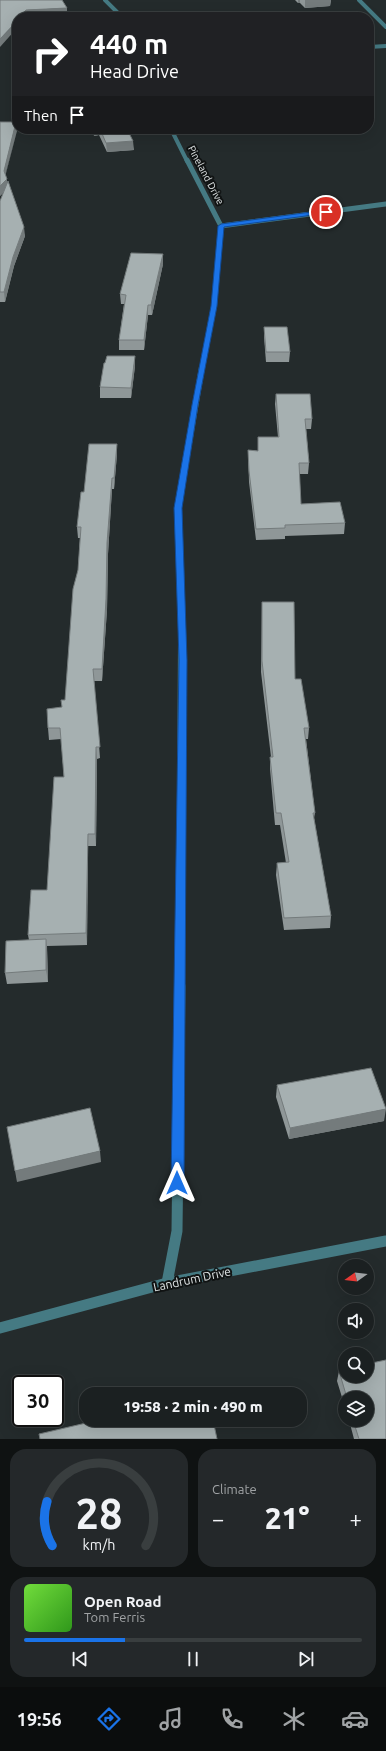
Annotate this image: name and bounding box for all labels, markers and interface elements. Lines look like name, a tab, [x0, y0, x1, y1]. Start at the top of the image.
icon: right	[24, 28, 76, 80]
text: 440 m	[90, 28, 168, 59]
text: Head Drive	[90, 61, 179, 81]
icon: arrive	[66, 104, 88, 126]
text: Then	[24, 107, 58, 124]
street label: Pineland Drive	[186, 144, 226, 206]
pin	[309, 195, 343, 229]
icon: arrive	[315, 201, 337, 223]
position arrow	[156, 1162, 198, 1204]
north arrow	[338, 1259, 374, 1295]
map controls	[338, 1259, 374, 1427]
street label: Landrum Drive	[152, 1264, 232, 1294]
button: sound	[338, 1303, 374, 1339]
button: search	[338, 1347, 374, 1383]
speed limit sign: 30	[12, 1375, 64, 1427]
button: layers	[338, 1391, 374, 1427]
text: 19:58 · 2 min · 490 m	[123, 1398, 263, 1415]
text: Climate	[212, 1482, 257, 1496]
text: 28	[76, 1490, 122, 1537]
text: 21°	[265, 1501, 309, 1535]
text: −	[212, 1506, 224, 1531]
text: +	[350, 1506, 362, 1531]
text: km/h	[83, 1537, 115, 1553]
text: Open Road	[84, 1593, 161, 1610]
text: Tom Ferris	[84, 1610, 145, 1624]
icon: previous	[69, 1648, 91, 1670]
icon: pause	[182, 1648, 204, 1670]
icon: next	[295, 1648, 317, 1670]
icon: directions	[95, 1705, 123, 1733]
icon: music	[157, 1705, 185, 1733]
icon: phone	[218, 1705, 246, 1733]
icon: climate	[280, 1705, 308, 1733]
icon: car	[341, 1705, 369, 1733]
text: 19:56	[17, 1709, 62, 1729]

